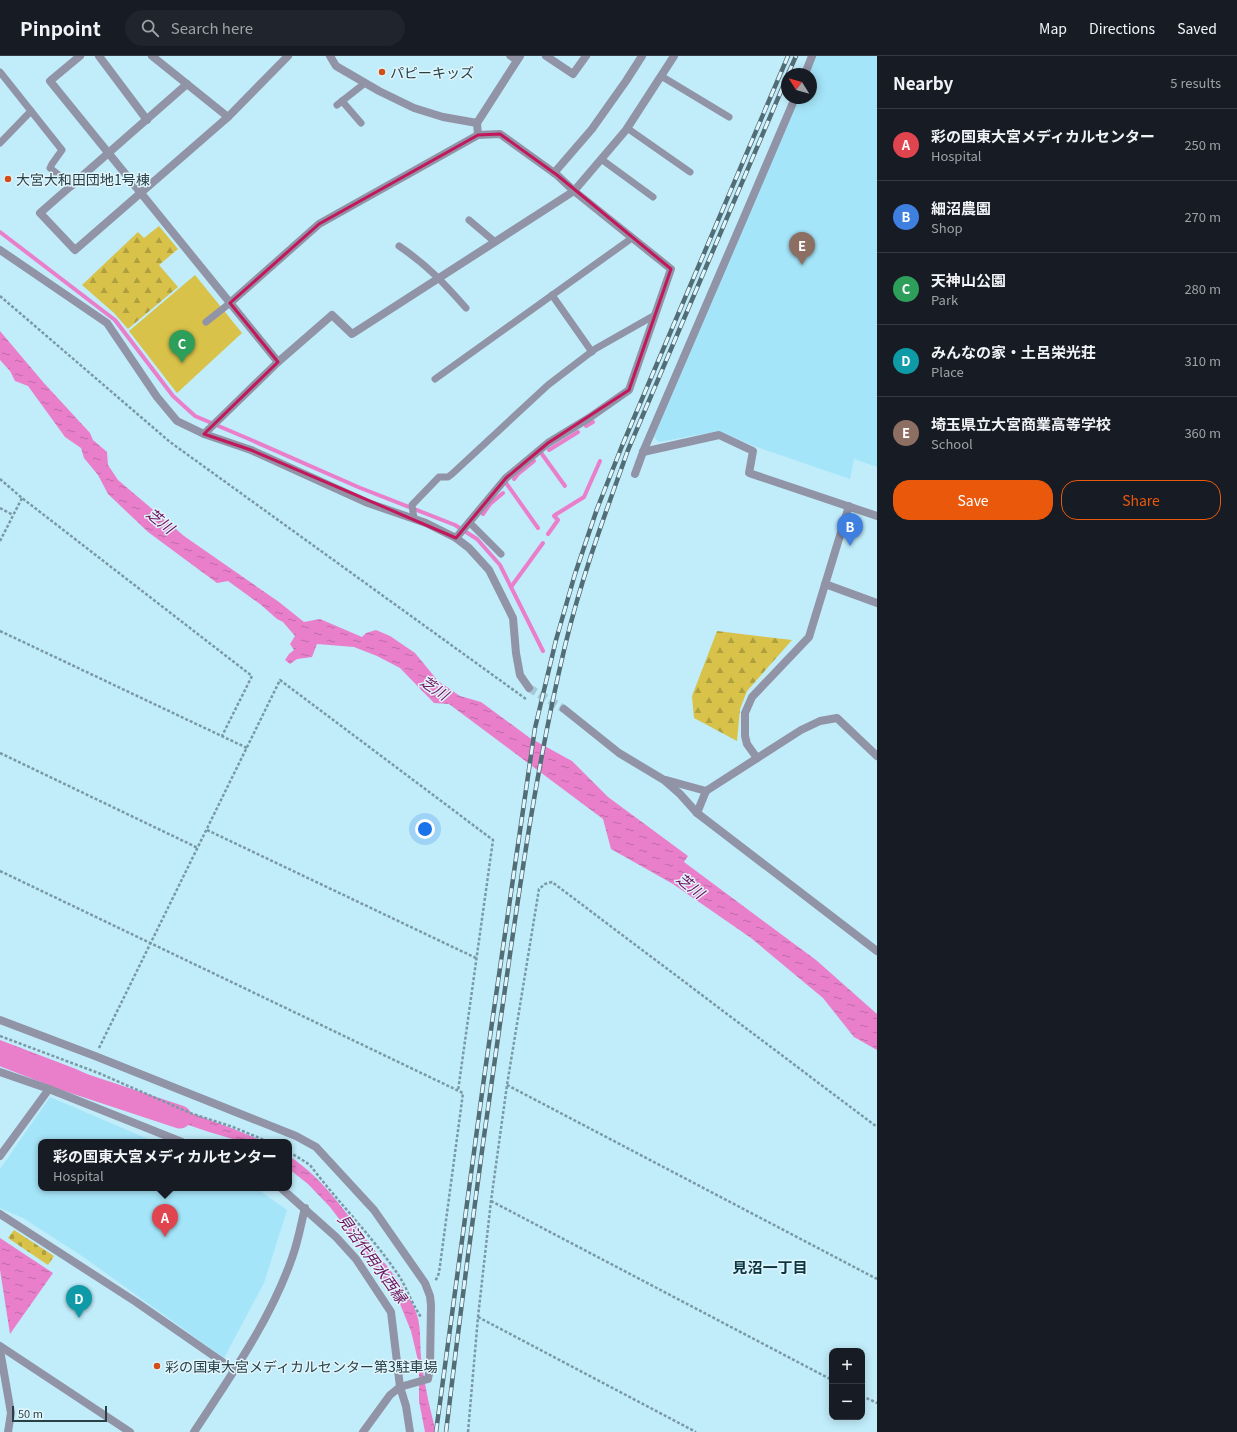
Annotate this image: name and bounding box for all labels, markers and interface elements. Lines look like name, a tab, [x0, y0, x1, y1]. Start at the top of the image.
search box	[125, 10, 405, 46]
text: Pinpoint	[20, 14, 101, 41]
icon: search	[139, 17, 161, 39]
text: Search here	[171, 17, 253, 38]
text: Map	[1039, 18, 1067, 38]
text: Directions	[1089, 18, 1155, 38]
text: Saved	[1177, 18, 1217, 38]
place label: パピーキッズ	[390, 62, 474, 82]
marker: パピーキッズ	[377, 67, 387, 77]
north arrow	[781, 68, 817, 104]
text: Nearby	[893, 70, 953, 95]
text: 5 results	[1170, 73, 1221, 92]
text: 彩の国東大宮メディカルセンター	[931, 125, 1155, 146]
text: A	[902, 135, 910, 154]
text: 250 m	[1184, 135, 1221, 154]
text: Hospital	[931, 146, 982, 165]
place label: 大宮大和田団地1号棟	[16, 169, 150, 189]
marker: 大宮大和田団地1号棟	[3, 174, 13, 184]
text: 細沼農園	[931, 197, 991, 218]
text: B	[902, 207, 910, 226]
text: 270 m	[1184, 207, 1221, 226]
text: Shop	[931, 218, 963, 237]
pin: E	[789, 232, 815, 265]
text: 天神山公園	[931, 269, 1006, 290]
text: C	[902, 279, 910, 298]
text: 280 m	[1184, 279, 1221, 298]
text: Park	[931, 290, 958, 309]
pin: C	[169, 330, 195, 363]
text: みんなの家・土呂栄光荘	[931, 341, 1096, 362]
text: D	[901, 351, 911, 370]
text: 310 m	[1184, 351, 1221, 370]
text: Place	[931, 362, 964, 381]
text: 埼玉県立大宮商業高等学校	[931, 413, 1111, 434]
text: E	[902, 423, 910, 442]
text: 360 m	[1184, 423, 1221, 442]
text: School	[931, 434, 973, 453]
button: Save	[893, 480, 1053, 520]
button: Share	[1061, 480, 1221, 520]
water label: 芝川	[143, 502, 181, 539]
pin: B	[837, 513, 863, 546]
water label: 芝川	[417, 670, 455, 705]
your location	[415, 819, 435, 839]
water label: 芝川	[673, 867, 711, 904]
popup	[38, 1139, 292, 1191]
text: 彩の国東大宮メディカルセンター	[53, 1145, 277, 1166]
text: Hospital	[53, 1166, 104, 1185]
pin: A	[152, 1204, 178, 1237]
water label: 見沼代用水西縁	[334, 1209, 414, 1308]
district label: 見沼一丁目	[732, 1256, 808, 1277]
pin: D	[66, 1285, 92, 1318]
map controls	[829, 1348, 865, 1420]
button: +	[829, 1348, 865, 1384]
place label: 彩の国東大宮メディカルセンター第3駐車場	[165, 1356, 438, 1376]
marker: 彩の国東大宮メディカルセンター第3駐車場	[152, 1361, 162, 1371]
button: −	[829, 1384, 865, 1420]
scale bar	[12, 1404, 107, 1423]
text: 50 m	[18, 1405, 43, 1421]

